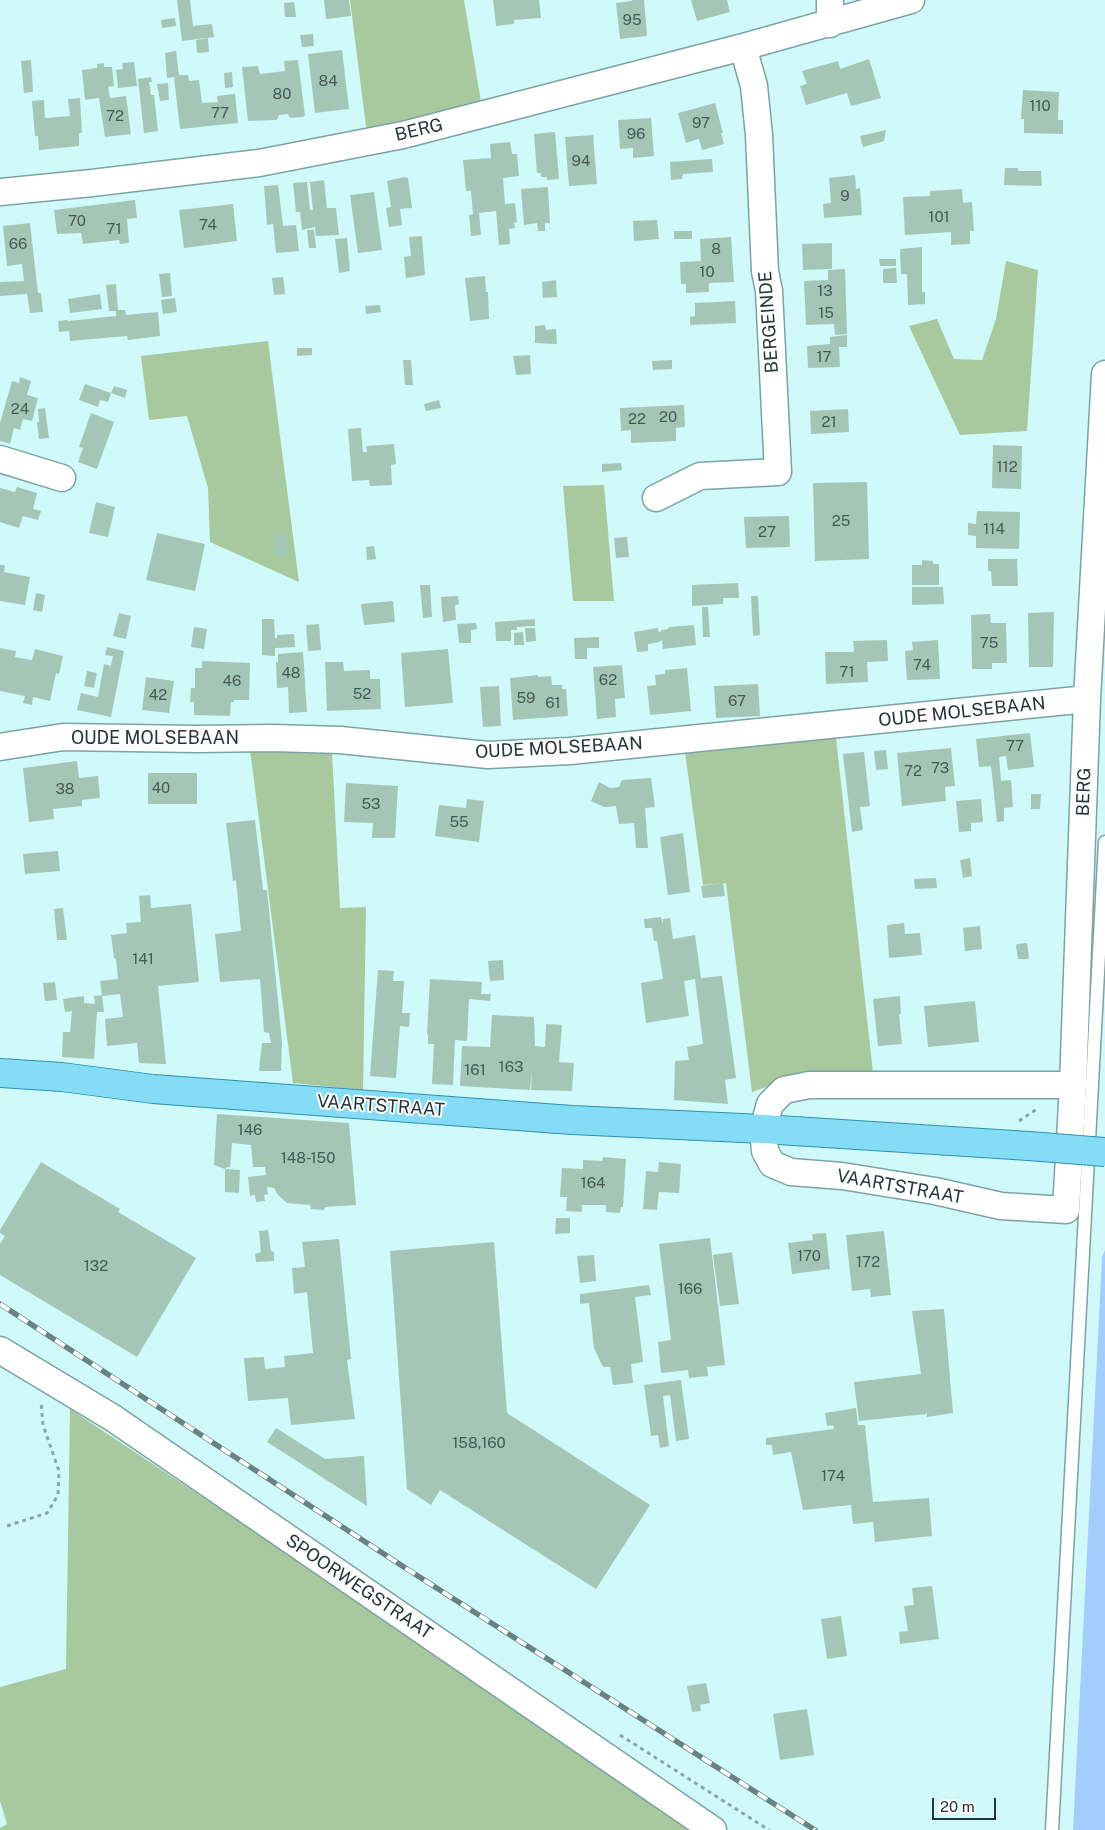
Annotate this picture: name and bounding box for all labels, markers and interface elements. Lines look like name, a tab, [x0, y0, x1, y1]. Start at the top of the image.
house number: 95	[623, 11, 641, 29]
house number: 84	[318, 72, 338, 90]
house number: 80	[273, 85, 291, 103]
house number: 110	[1029, 97, 1051, 115]
house number: 77	[211, 104, 229, 122]
house number: 72	[106, 107, 124, 125]
street label: BERG	[393, 114, 445, 146]
house number: 97	[692, 114, 710, 132]
house number: 96	[627, 125, 645, 143]
house number: 94	[572, 152, 590, 170]
house number: 9	[840, 187, 850, 205]
house number: 101	[928, 208, 950, 226]
house number: 70	[68, 212, 86, 230]
house number: 74	[199, 216, 217, 234]
house number: 71	[106, 220, 122, 238]
house number: 66	[9, 235, 27, 253]
house number: 8	[711, 240, 721, 258]
house number: 10	[699, 263, 715, 281]
street label: BERGEINDE	[755, 270, 783, 374]
house number: 13	[817, 282, 833, 300]
house number: 15	[818, 304, 834, 322]
house number: 17	[816, 348, 832, 366]
house number: 24	[11, 400, 29, 418]
house number: 20	[659, 408, 677, 426]
house number: 22	[628, 410, 646, 428]
house number: 21	[821, 413, 837, 431]
house number: 112	[996, 458, 1018, 476]
house number: 25	[832, 512, 850, 530]
house number: 114	[983, 520, 1005, 538]
house number: 27	[758, 523, 776, 541]
house number: 75	[980, 634, 998, 652]
house number: 74	[913, 656, 931, 674]
house number: 71	[839, 663, 855, 681]
house number: 48	[281, 664, 301, 682]
house number: 62	[599, 671, 617, 689]
house number: 46	[223, 672, 241, 690]
house number: 52	[353, 685, 371, 703]
house number: 42	[149, 686, 167, 704]
house number: 59	[517, 689, 535, 707]
house number: 67	[728, 692, 746, 710]
street label: OUDE MOLSEBAAN	[877, 692, 1047, 732]
house number: 61	[545, 694, 561, 712]
street label: OUDE MOLSEBAAN	[71, 727, 239, 749]
street label: OUDE MOLSEBAAN	[475, 733, 643, 763]
house number: 77	[1006, 737, 1024, 755]
house number: 73	[931, 759, 949, 777]
house number: 72	[904, 762, 922, 780]
street label: BERG	[1072, 767, 1096, 817]
house number: 40	[152, 779, 170, 797]
house number: 38	[55, 780, 75, 798]
house number: 53	[361, 795, 381, 813]
house number: 55	[449, 813, 469, 831]
house number: 141	[132, 950, 154, 968]
house number: 163	[499, 1058, 523, 1076]
house number: 161	[464, 1061, 486, 1079]
street label: VAARTSTRAAT	[316, 1091, 446, 1121]
house number: 146	[238, 1121, 262, 1139]
house number: 148-150	[281, 1149, 335, 1167]
street label: VAARTSTRAAT	[835, 1165, 965, 1209]
house number: 164	[581, 1174, 605, 1192]
house number: 170	[797, 1247, 821, 1265]
house number: 172	[856, 1253, 880, 1271]
house number: 132	[84, 1257, 108, 1275]
house number: 166	[678, 1280, 702, 1298]
house number: 158,160	[452, 1434, 506, 1452]
house number: 174	[821, 1467, 845, 1485]
street label: SPOORWEGSTRAAT	[281, 1530, 437, 1644]
scale bar	[935, 1788, 999, 1820]
text: 20 m	[940, 1798, 975, 1815]

